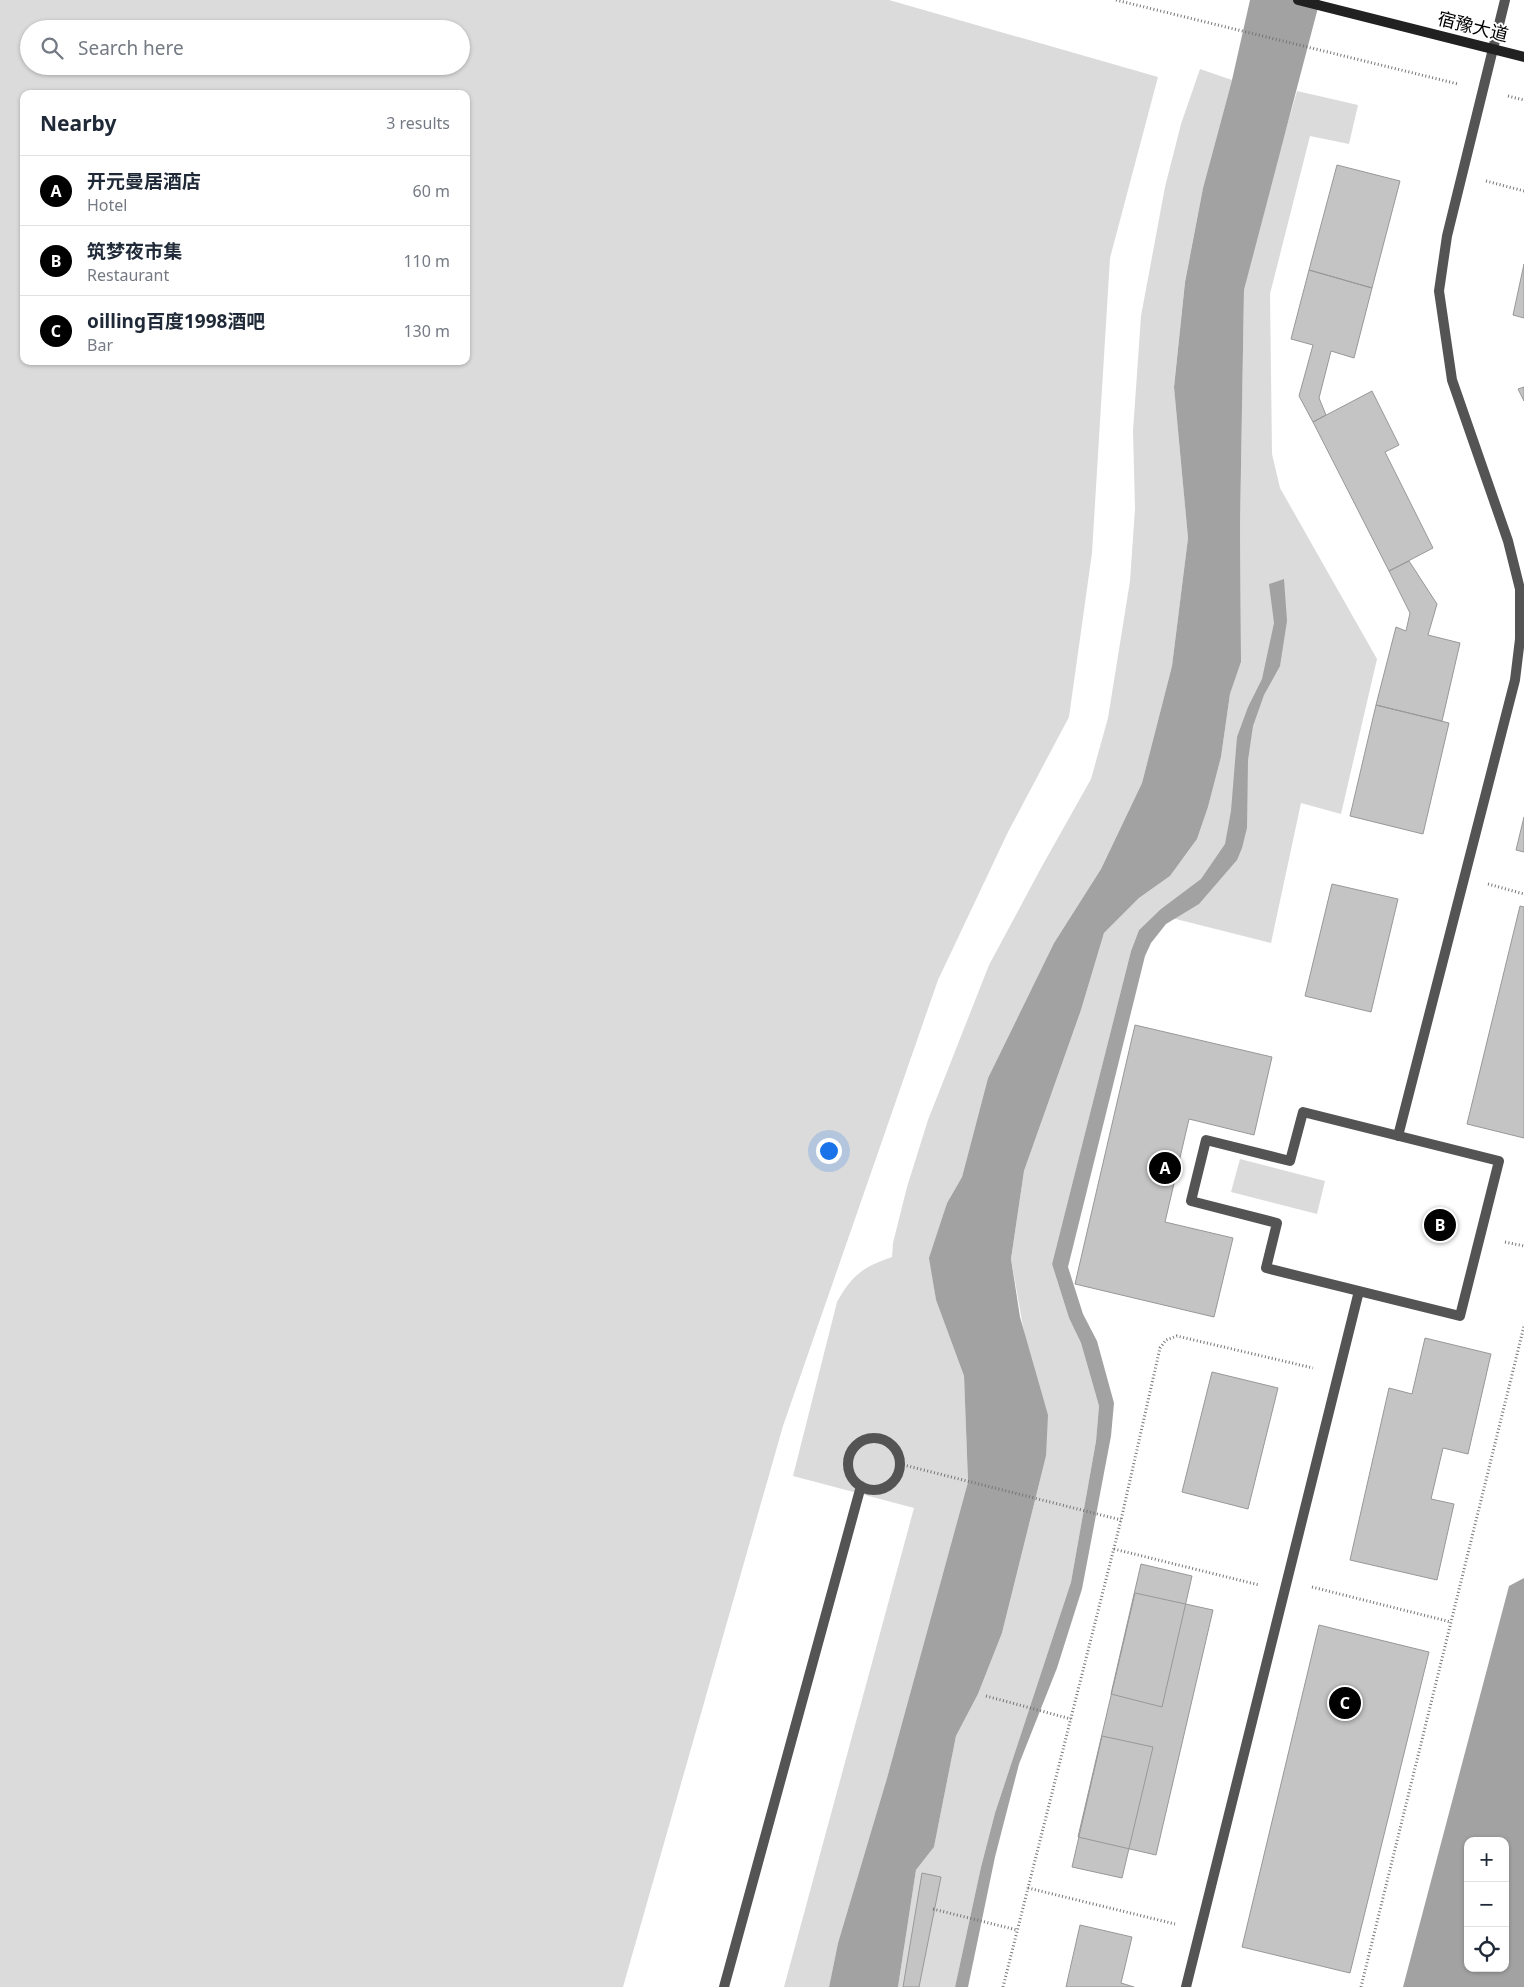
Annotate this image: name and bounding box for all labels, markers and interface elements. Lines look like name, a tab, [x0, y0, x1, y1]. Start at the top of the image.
street label: 宿豫大道	[1435, 6, 1511, 46]
search box	[20, 20, 470, 75]
icon: search	[38, 34, 66, 62]
text: Search here	[78, 35, 184, 61]
text: Nearby	[40, 109, 116, 137]
text: 3 results	[386, 112, 450, 134]
text: 开元曼居酒店	[87, 168, 201, 194]
text: A	[50, 180, 62, 202]
text: 60 m	[413, 180, 450, 202]
text: Hotel	[87, 194, 127, 216]
text: 筑梦夜市集	[87, 238, 182, 264]
text: B	[51, 250, 61, 272]
text: 110 m	[403, 250, 450, 272]
text: Restaurant	[87, 264, 169, 286]
text: oilling百度1998酒吧	[87, 308, 265, 334]
text: C	[51, 320, 61, 342]
text: 130 m	[403, 320, 450, 342]
text: Bar	[87, 334, 113, 356]
your location	[816, 1138, 842, 1164]
pin: A	[1149, 1149, 1181, 1187]
pin: B	[1424, 1206, 1456, 1244]
pin: C	[1329, 1684, 1361, 1722]
map controls	[1464, 1837, 1509, 1972]
button: +	[1464, 1837, 1509, 1882]
button: −	[1464, 1882, 1509, 1927]
button: locate	[1464, 1927, 1509, 1972]

